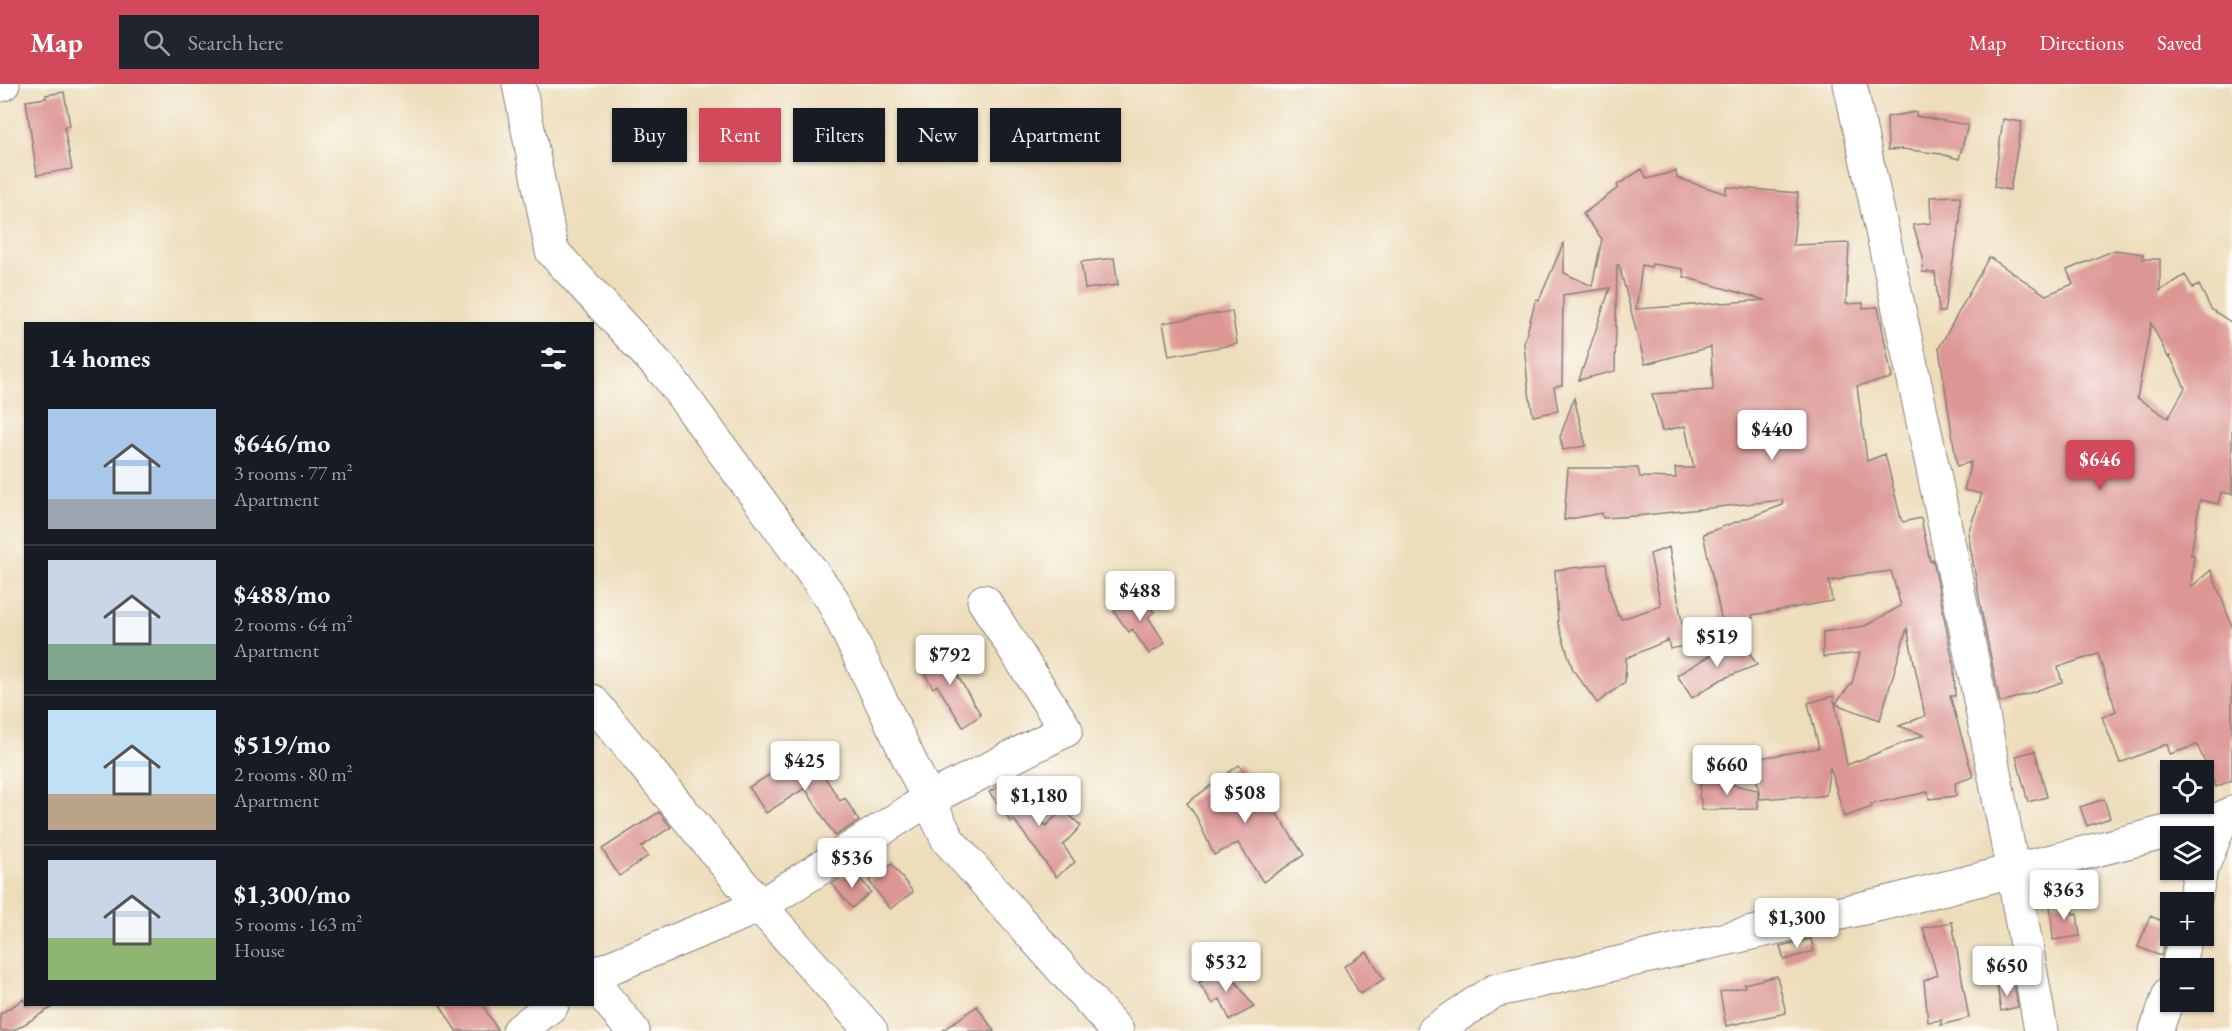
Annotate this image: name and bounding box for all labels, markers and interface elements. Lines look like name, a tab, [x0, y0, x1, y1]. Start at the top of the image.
search box	[119, 15, 539, 69]
text: Map	[30, 24, 83, 60]
icon: search	[140, 26, 173, 59]
text: Search here	[188, 28, 283, 57]
text: Map	[1969, 29, 2006, 56]
text: Directions	[2039, 29, 2124, 56]
text: Saved	[2157, 29, 2202, 56]
chip: Buy	[612, 108, 687, 162]
chip: Rent	[699, 108, 781, 162]
chip: Filters	[793, 108, 885, 162]
chip: New	[897, 108, 978, 162]
chip: Apartment	[990, 108, 1121, 162]
text: 14 homes	[48, 341, 150, 375]
icon: filters	[537, 342, 570, 375]
pin: $440	[1736, 410, 1808, 461]
text: $440	[1752, 416, 1792, 442]
text: $646/mo	[234, 426, 330, 460]
icon: home	[96, 433, 168, 505]
pin: $646	[2064, 440, 2136, 491]
text: $646	[2080, 446, 2120, 472]
text: 3 rooms · 77 m²	[234, 460, 353, 486]
text: Apartment	[234, 486, 319, 512]
pin: $488	[1104, 571, 1176, 622]
text: $488/mo	[234, 577, 330, 611]
text: $488	[1120, 577, 1160, 603]
icon: home	[96, 584, 168, 656]
text: 2 rooms · 64 m²	[234, 611, 353, 637]
pin: $519	[1681, 617, 1753, 668]
text: $519	[1697, 623, 1737, 649]
pin: $792	[914, 635, 986, 686]
text: Apartment	[234, 637, 319, 663]
text: $792	[930, 641, 970, 667]
text: $519/mo	[234, 727, 330, 761]
icon: home	[96, 734, 168, 806]
pin: $425	[769, 741, 841, 792]
pin: $660	[1691, 745, 1763, 796]
text: $425	[785, 747, 825, 773]
text: $660	[1707, 751, 1747, 777]
map controls	[2160, 760, 2214, 1012]
button: locate	[2160, 760, 2214, 814]
text: 2 rooms · 80 m²	[234, 761, 353, 787]
pin: $508	[1209, 773, 1281, 824]
pin: $1,180	[990, 776, 1088, 827]
text: $508	[1225, 779, 1265, 805]
text: $1,180	[1011, 782, 1067, 808]
text: Apartment	[234, 787, 319, 813]
button: layers	[2160, 826, 2214, 880]
pin: $536	[816, 838, 888, 889]
text: $536	[832, 844, 872, 870]
pin: $363	[2028, 870, 2100, 921]
text: $363	[2044, 876, 2084, 902]
text: $1,300/mo	[234, 877, 350, 911]
icon: home	[96, 884, 168, 956]
button: +	[2160, 892, 2214, 946]
pin: $1,300	[1748, 898, 1846, 949]
text: $1,300	[1769, 904, 1825, 930]
text: 5 rooms · 163 m²	[234, 911, 362, 937]
text: House	[234, 937, 285, 963]
pin: $532	[1190, 942, 1262, 993]
pin: $650	[1971, 946, 2043, 997]
text: $532	[1206, 948, 1246, 974]
text: $650	[1987, 952, 2027, 978]
button: −	[2160, 958, 2214, 1012]

